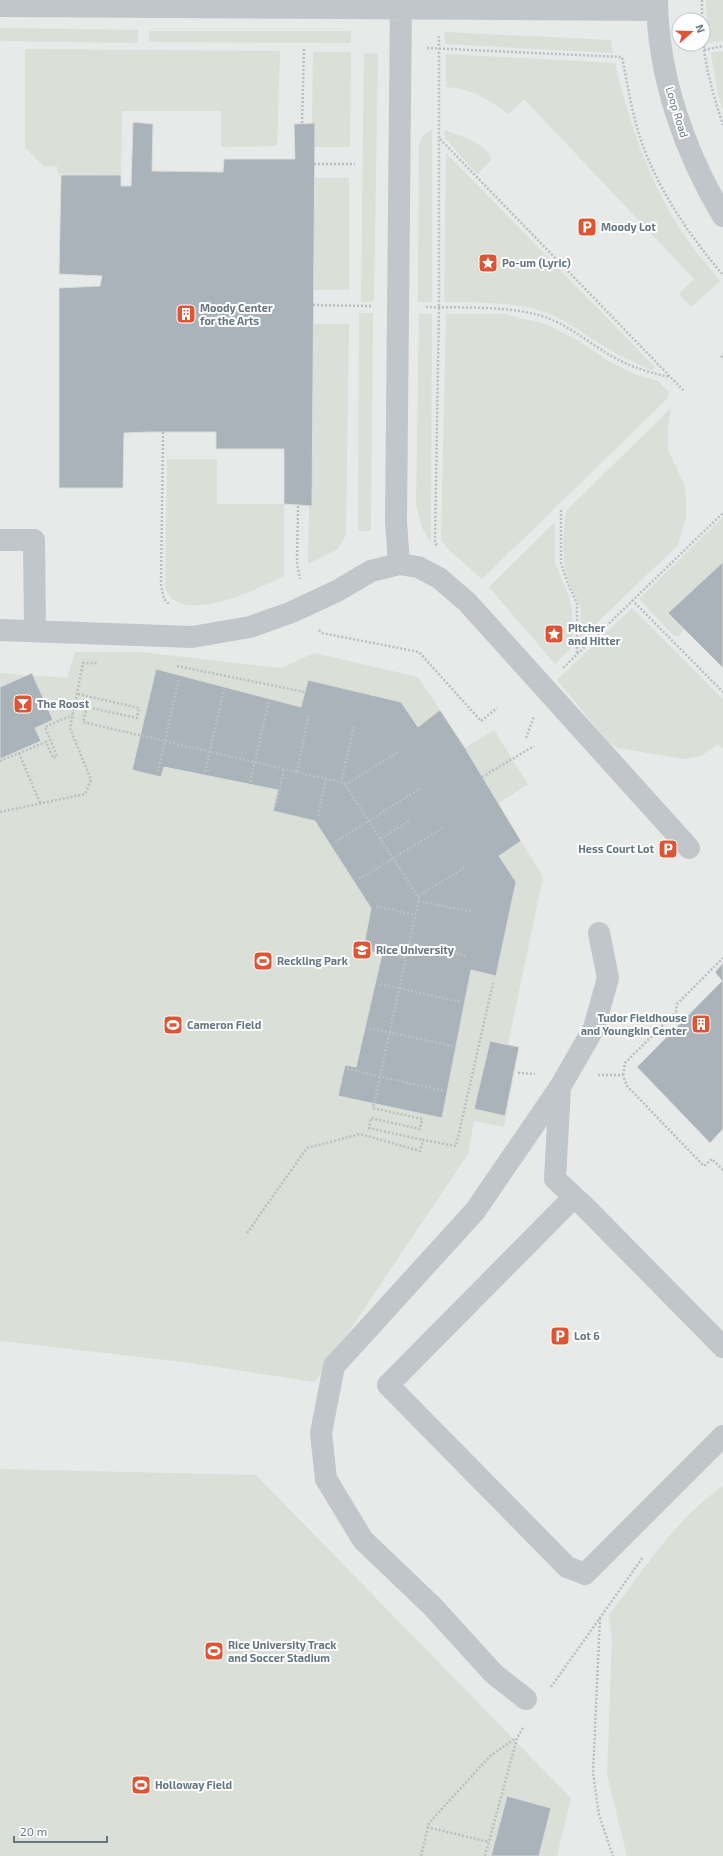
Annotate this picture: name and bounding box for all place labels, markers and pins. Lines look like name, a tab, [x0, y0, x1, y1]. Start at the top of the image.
parking icon: Moody Lot	[576, 216, 598, 238]
place label: Moody Lot	[601, 220, 656, 234]
place icon: Po-um (Lyric)	[477, 252, 499, 274]
place label: Po-um (Lyric)	[502, 256, 571, 270]
place label: Moody Center for the Arts	[200, 301, 273, 327]
building icon: Moody Center for the Arts	[175, 303, 197, 325]
place label: Pitcher and Hitter	[568, 621, 621, 647]
place icon: Pitcher and Hitter	[543, 623, 565, 645]
bar icon: The Roost	[12, 693, 34, 715]
place label: The Roost	[37, 697, 90, 710]
parking icon: Hess Court Lot	[657, 838, 679, 860]
place label: Hess Court Lot	[578, 842, 654, 855]
school or university icon: Rice University	[351, 939, 373, 961]
place label: Rice University	[376, 943, 455, 957]
sports icon: Reckling Park	[252, 950, 274, 972]
place label: Reckling Park	[277, 954, 349, 967]
place label: Tudor Fieldhouse and Youngkin Center	[581, 1011, 687, 1037]
building icon: Tudor Fieldhouse and Youngkin Center	[690, 1013, 712, 1035]
sports icon: Cameron Field	[162, 1014, 184, 1036]
place label: Cameron Field	[187, 1018, 261, 1031]
parking icon: Lot 6	[549, 1325, 571, 1347]
place label: Lot 6	[574, 1329, 600, 1342]
place label: Rice University Track and Soccer Stadium	[228, 1638, 337, 1664]
sports icon: Rice University Track and Soccer Stadium	[203, 1640, 225, 1662]
sports icon: Holloway Field	[130, 1774, 152, 1796]
place label: Holloway Field	[155, 1778, 232, 1792]

